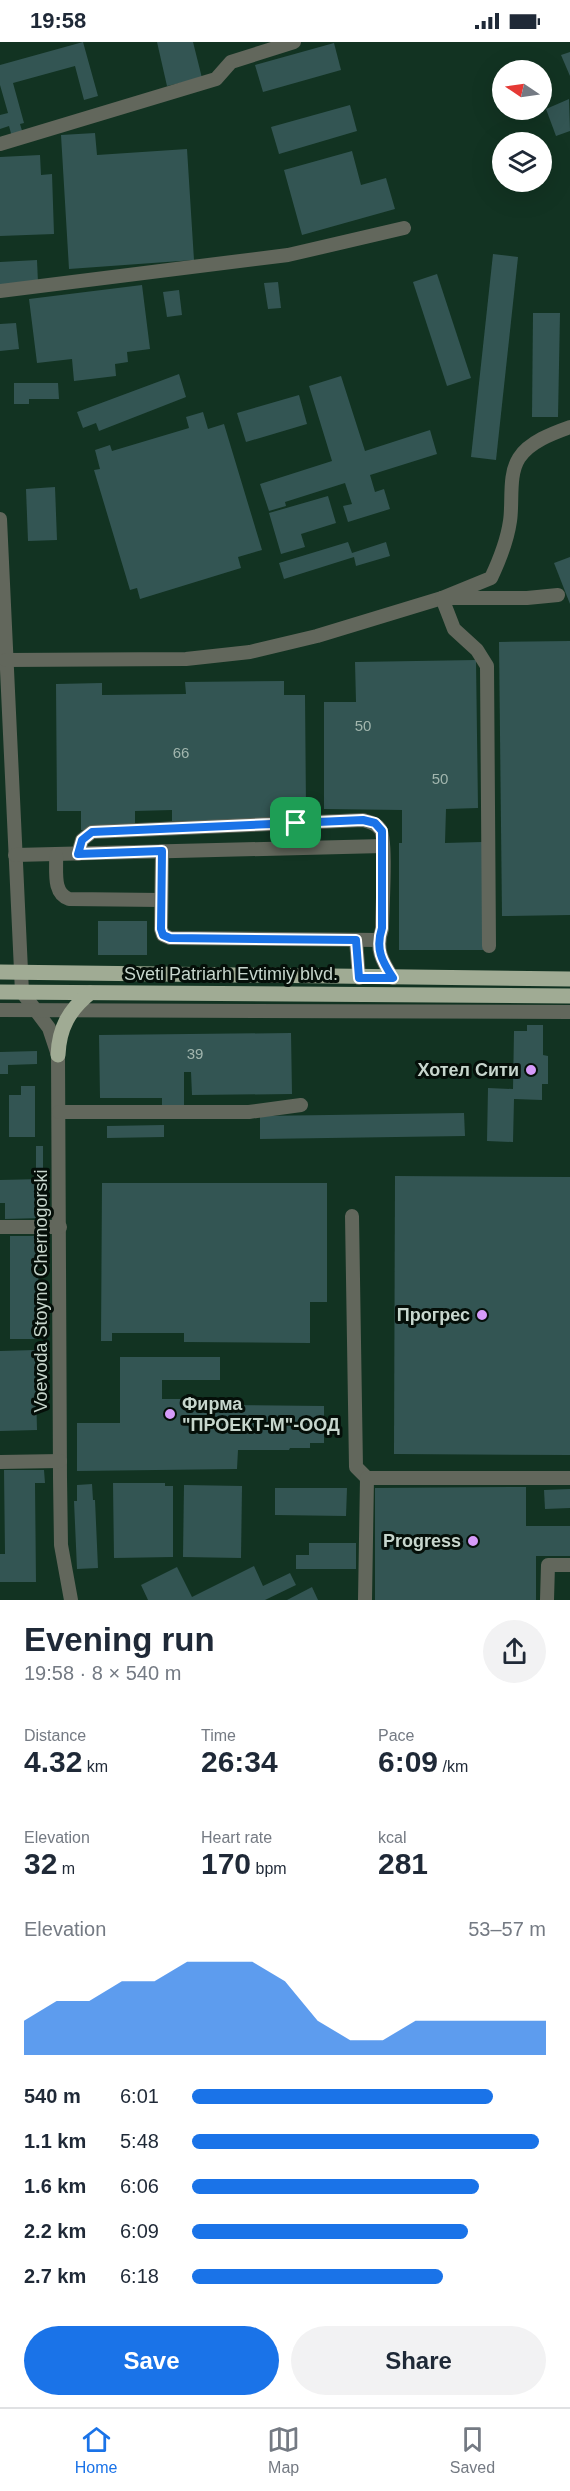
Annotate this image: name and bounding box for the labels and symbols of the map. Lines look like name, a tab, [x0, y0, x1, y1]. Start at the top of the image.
north arrow	[492, 60, 552, 120]
house number: 50	[355, 717, 371, 734]
house number: 66	[173, 744, 189, 761]
house number: 50	[432, 770, 448, 787]
pin	[270, 797, 321, 848]
street label: Sveti Patriarh Evtimiy blvd.	[124, 964, 338, 984]
house number: 39	[187, 1045, 203, 1062]
place label: Хотел Сити	[417, 1060, 519, 1080]
marker: Хотел Сити	[524, 1063, 538, 1077]
street label: Voevoda Stoyno Chernogorski	[31, 1169, 51, 1413]
place label: Прогрес	[397, 1305, 470, 1325]
marker: Прогрес	[475, 1308, 489, 1322]
place label: Фирма "ПРОЕКТ-М"-ООД	[182, 1394, 340, 1435]
marker: Фирма "ПРОЕКТ-М"-ООД	[163, 1407, 177, 1421]
place label: Progress	[383, 1531, 461, 1551]
marker: Progress	[466, 1534, 480, 1548]

